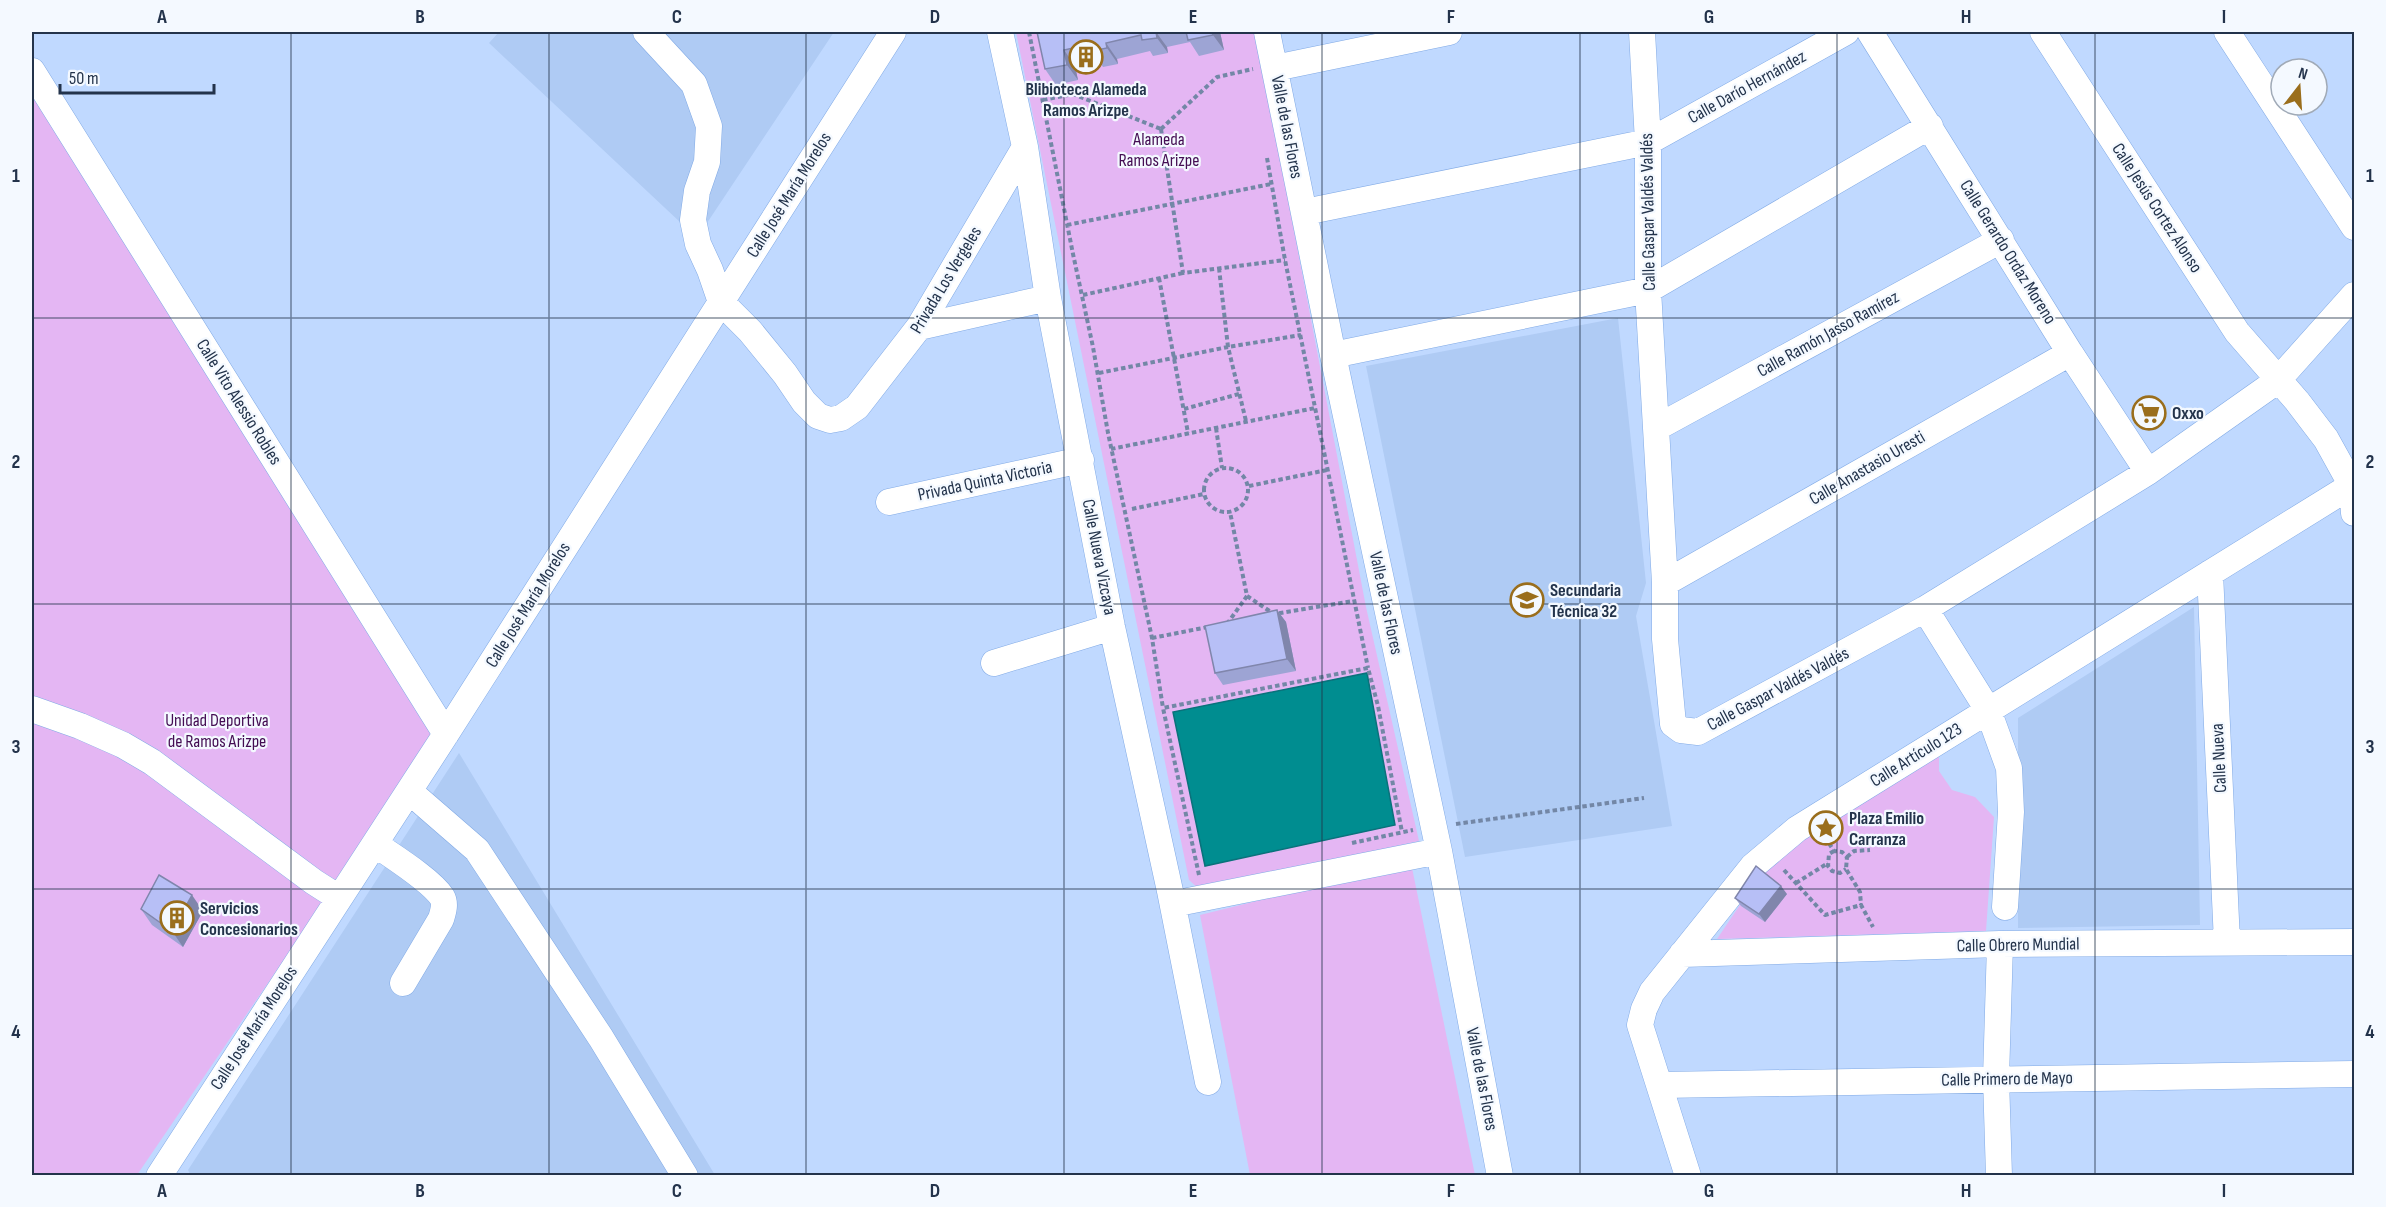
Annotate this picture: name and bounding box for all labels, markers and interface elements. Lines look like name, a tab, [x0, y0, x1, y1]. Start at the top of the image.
text: A	[156, 5, 167, 29]
text: B	[415, 5, 425, 29]
text: C	[672, 5, 682, 29]
text: D	[930, 5, 940, 29]
text: E	[1189, 5, 1197, 29]
text: F	[1447, 5, 1455, 29]
text: G	[1704, 5, 1714, 29]
text: H	[1961, 5, 1971, 29]
text: I	[2222, 5, 2226, 29]
building icon: Blibioteca Alameda Ramos Arizpe	[1068, 39, 1104, 75]
street label: Calle Darío Hernández	[1684, 46, 1810, 128]
scale bar	[60, 57, 214, 95]
north arrow	[2269, 57, 2329, 117]
text: N	[2296, 64, 2310, 84]
text: 50 m	[69, 68, 99, 89]
street label: Valle de las Flores	[1267, 74, 1307, 180]
place label: Blibioteca Alameda Ramos Arizpe	[1025, 79, 1147, 121]
street label: Calle José María Morelos	[742, 129, 836, 261]
park label: Alameda Ramos Arizpe	[1118, 129, 1200, 171]
street label: Calle Gaspar Valdés Valdés	[1636, 133, 1660, 291]
street label: Calle Jesús Cortez Alonso	[2107, 139, 2207, 277]
text: 1	[12, 164, 20, 188]
text: 1	[2366, 164, 2374, 188]
street label: Calle Gerardo Ordaz Moreno	[1955, 176, 2061, 328]
street label: Privada Los Vergeles	[906, 223, 986, 337]
street label: Calle Ramón Jasso Ramírez	[1753, 286, 1903, 382]
street label: Calle Vito Alessio Robles	[192, 335, 286, 469]
supermarket icon: Oxxo	[2131, 395, 2167, 431]
place label: Oxxo	[2172, 403, 2204, 424]
street label: Calle Anastasio Uresti	[1805, 426, 1929, 510]
text: 2	[12, 450, 20, 474]
text: 2	[2366, 450, 2374, 474]
street label: Privada Quinta Victoria	[916, 457, 1054, 505]
street label: Calle Nueva Vizcaya	[1077, 497, 1121, 617]
street label: Calle José María Morelos	[481, 539, 575, 671]
street label: Valle de las Flores	[1365, 550, 1407, 656]
place label: Secundaria Técnica 32	[1550, 580, 1621, 622]
school or university icon: Secundaria Técnica 32	[1509, 582, 1545, 618]
street label: Calle Gaspar Valdés Valdés	[1703, 643, 1853, 735]
park label: Unidad Deportiva de Ramos Arizpe	[165, 710, 269, 752]
street label: Calle Artículo 123	[1866, 718, 1966, 792]
street label: Calle Nueva	[2207, 723, 2231, 793]
text: 3	[12, 735, 21, 759]
text: 3	[2366, 735, 2375, 759]
place label: Plaza Emilio Carranza	[1849, 808, 1924, 850]
place icon: Plaza Emilio Carranza	[1808, 810, 1844, 846]
place label: Servicios Concesionarios	[200, 898, 298, 940]
building icon: Servicios Concesionarios	[159, 900, 195, 936]
street label: Calle Obrero Mundial	[1956, 933, 2080, 957]
street label: Calle José María Morelos	[206, 962, 302, 1094]
text: 4	[11, 1020, 21, 1044]
text: 4	[2365, 1020, 2375, 1044]
street label: Valle de las Flores	[1462, 1026, 1502, 1132]
street label: Calle Primero de Mayo	[1941, 1067, 2073, 1091]
text: A	[156, 1179, 167, 1203]
text: B	[415, 1179, 425, 1203]
text: C	[672, 1179, 682, 1203]
text: D	[930, 1179, 940, 1203]
text: E	[1189, 1179, 1197, 1203]
text: F	[1447, 1179, 1455, 1203]
text: G	[1704, 1179, 1714, 1203]
text: H	[1961, 1179, 1971, 1203]
text: I	[2222, 1179, 2226, 1203]

